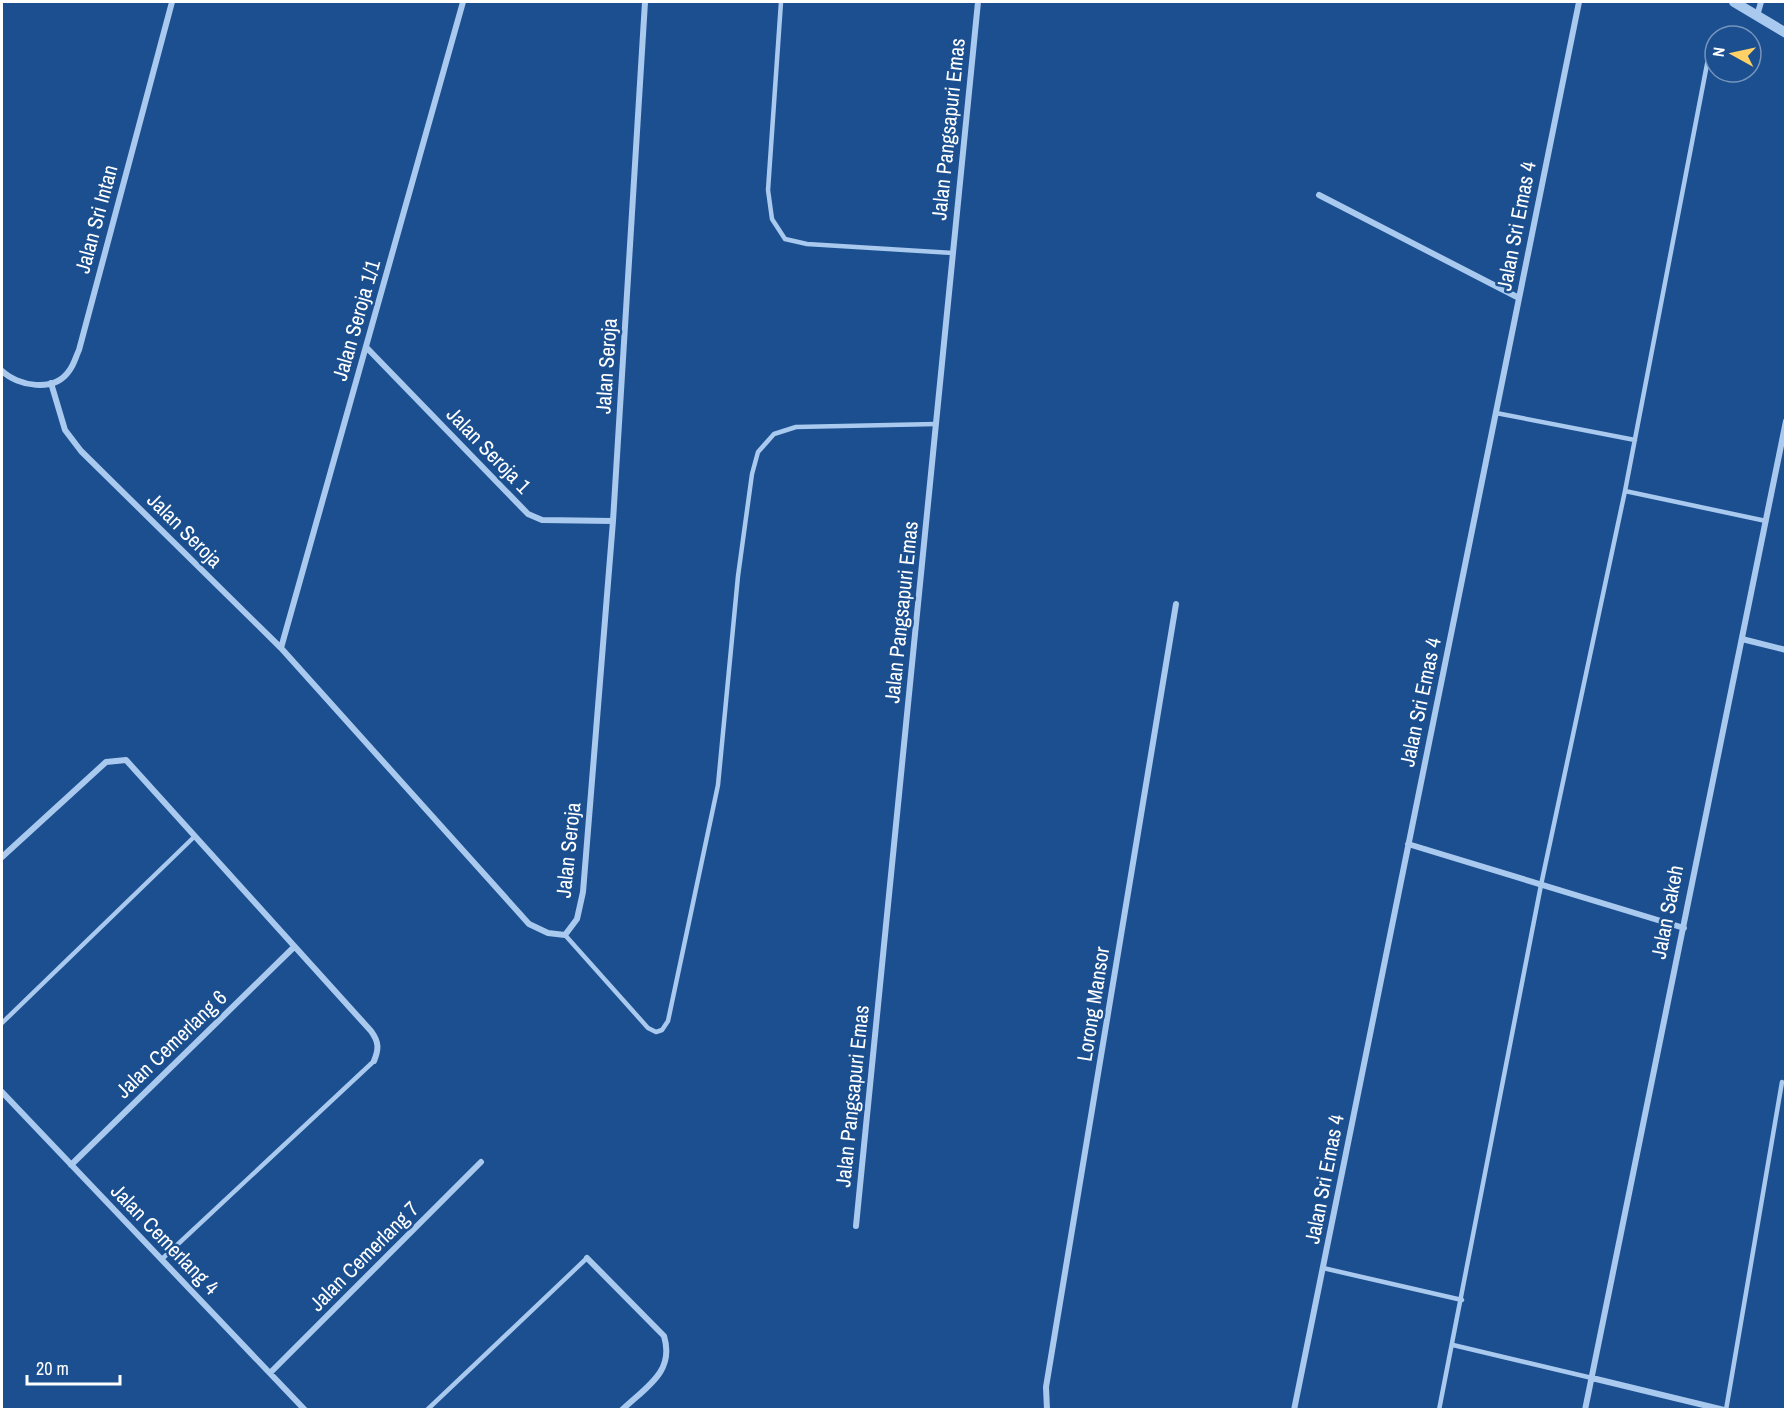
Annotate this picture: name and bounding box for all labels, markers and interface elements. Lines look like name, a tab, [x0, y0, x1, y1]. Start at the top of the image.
north arrow	[1703, 24, 1763, 84]
street label: Jalan Pangsapuri Emas	[924, 37, 972, 221]
text: N	[1707, 46, 1730, 58]
street label: Jalan Sri Emas 4	[1489, 158, 1543, 293]
street label: Jalan Sri Intan	[68, 162, 124, 276]
street label: Jalan Seroja 1/1	[325, 256, 387, 384]
street label: Jalan Seroja	[588, 317, 624, 415]
street label: Jalan Seroja 1	[440, 400, 538, 500]
street label: Jalan Seroja	[141, 486, 229, 574]
street label: Jalan Pangsapuri Emas	[877, 520, 925, 704]
street label: Jalan Sri Emas 4	[1392, 634, 1448, 769]
street label: Jalan Seroja	[549, 800, 587, 899]
street label: Jalan Sakeh	[1644, 863, 1690, 961]
street label: Lorong Mansor	[1070, 944, 1116, 1063]
street label: Jalan Cemerlang 6	[109, 983, 233, 1105]
street label: Jalan Pangsapuri Emas	[828, 1004, 876, 1188]
street label: Jalan Sri Emas 4	[1297, 1111, 1351, 1246]
street label: Jalan Cemerlang 4	[104, 1177, 226, 1301]
street label: Jalan Cemerlang 7	[303, 1195, 425, 1317]
scale bar	[27, 1348, 120, 1386]
text: 20 m	[36, 1356, 69, 1381]

